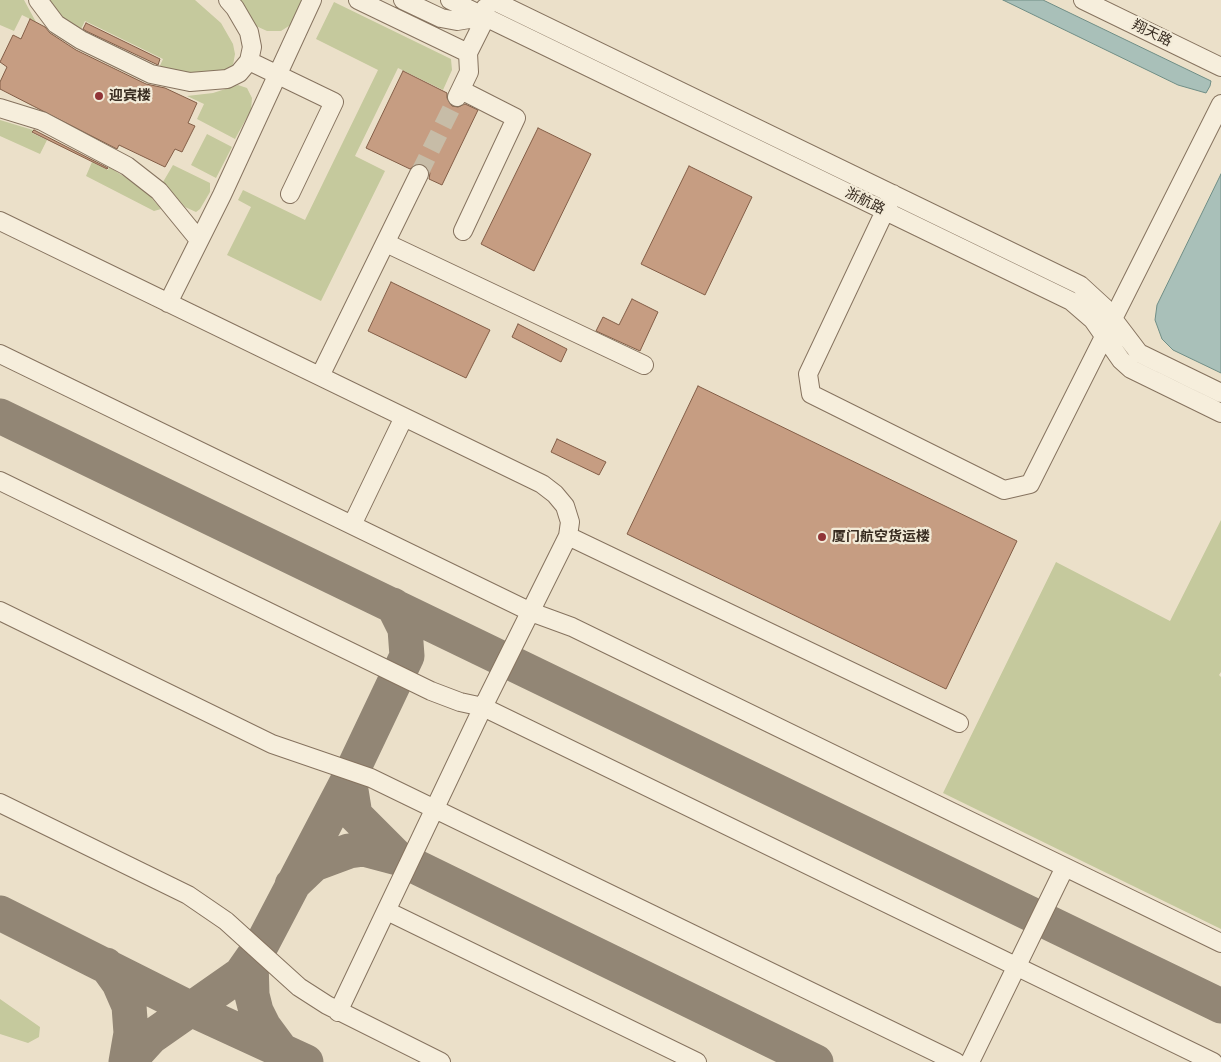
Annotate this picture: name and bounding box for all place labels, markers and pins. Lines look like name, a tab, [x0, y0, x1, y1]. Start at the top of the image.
place label: 迎宾楼	[109, 88, 151, 104]
marker: 迎宾楼	[93, 90, 105, 102]
place label: 厦门航空货运楼	[832, 529, 930, 545]
marker: 厦门航空货运楼	[816, 531, 828, 543]

